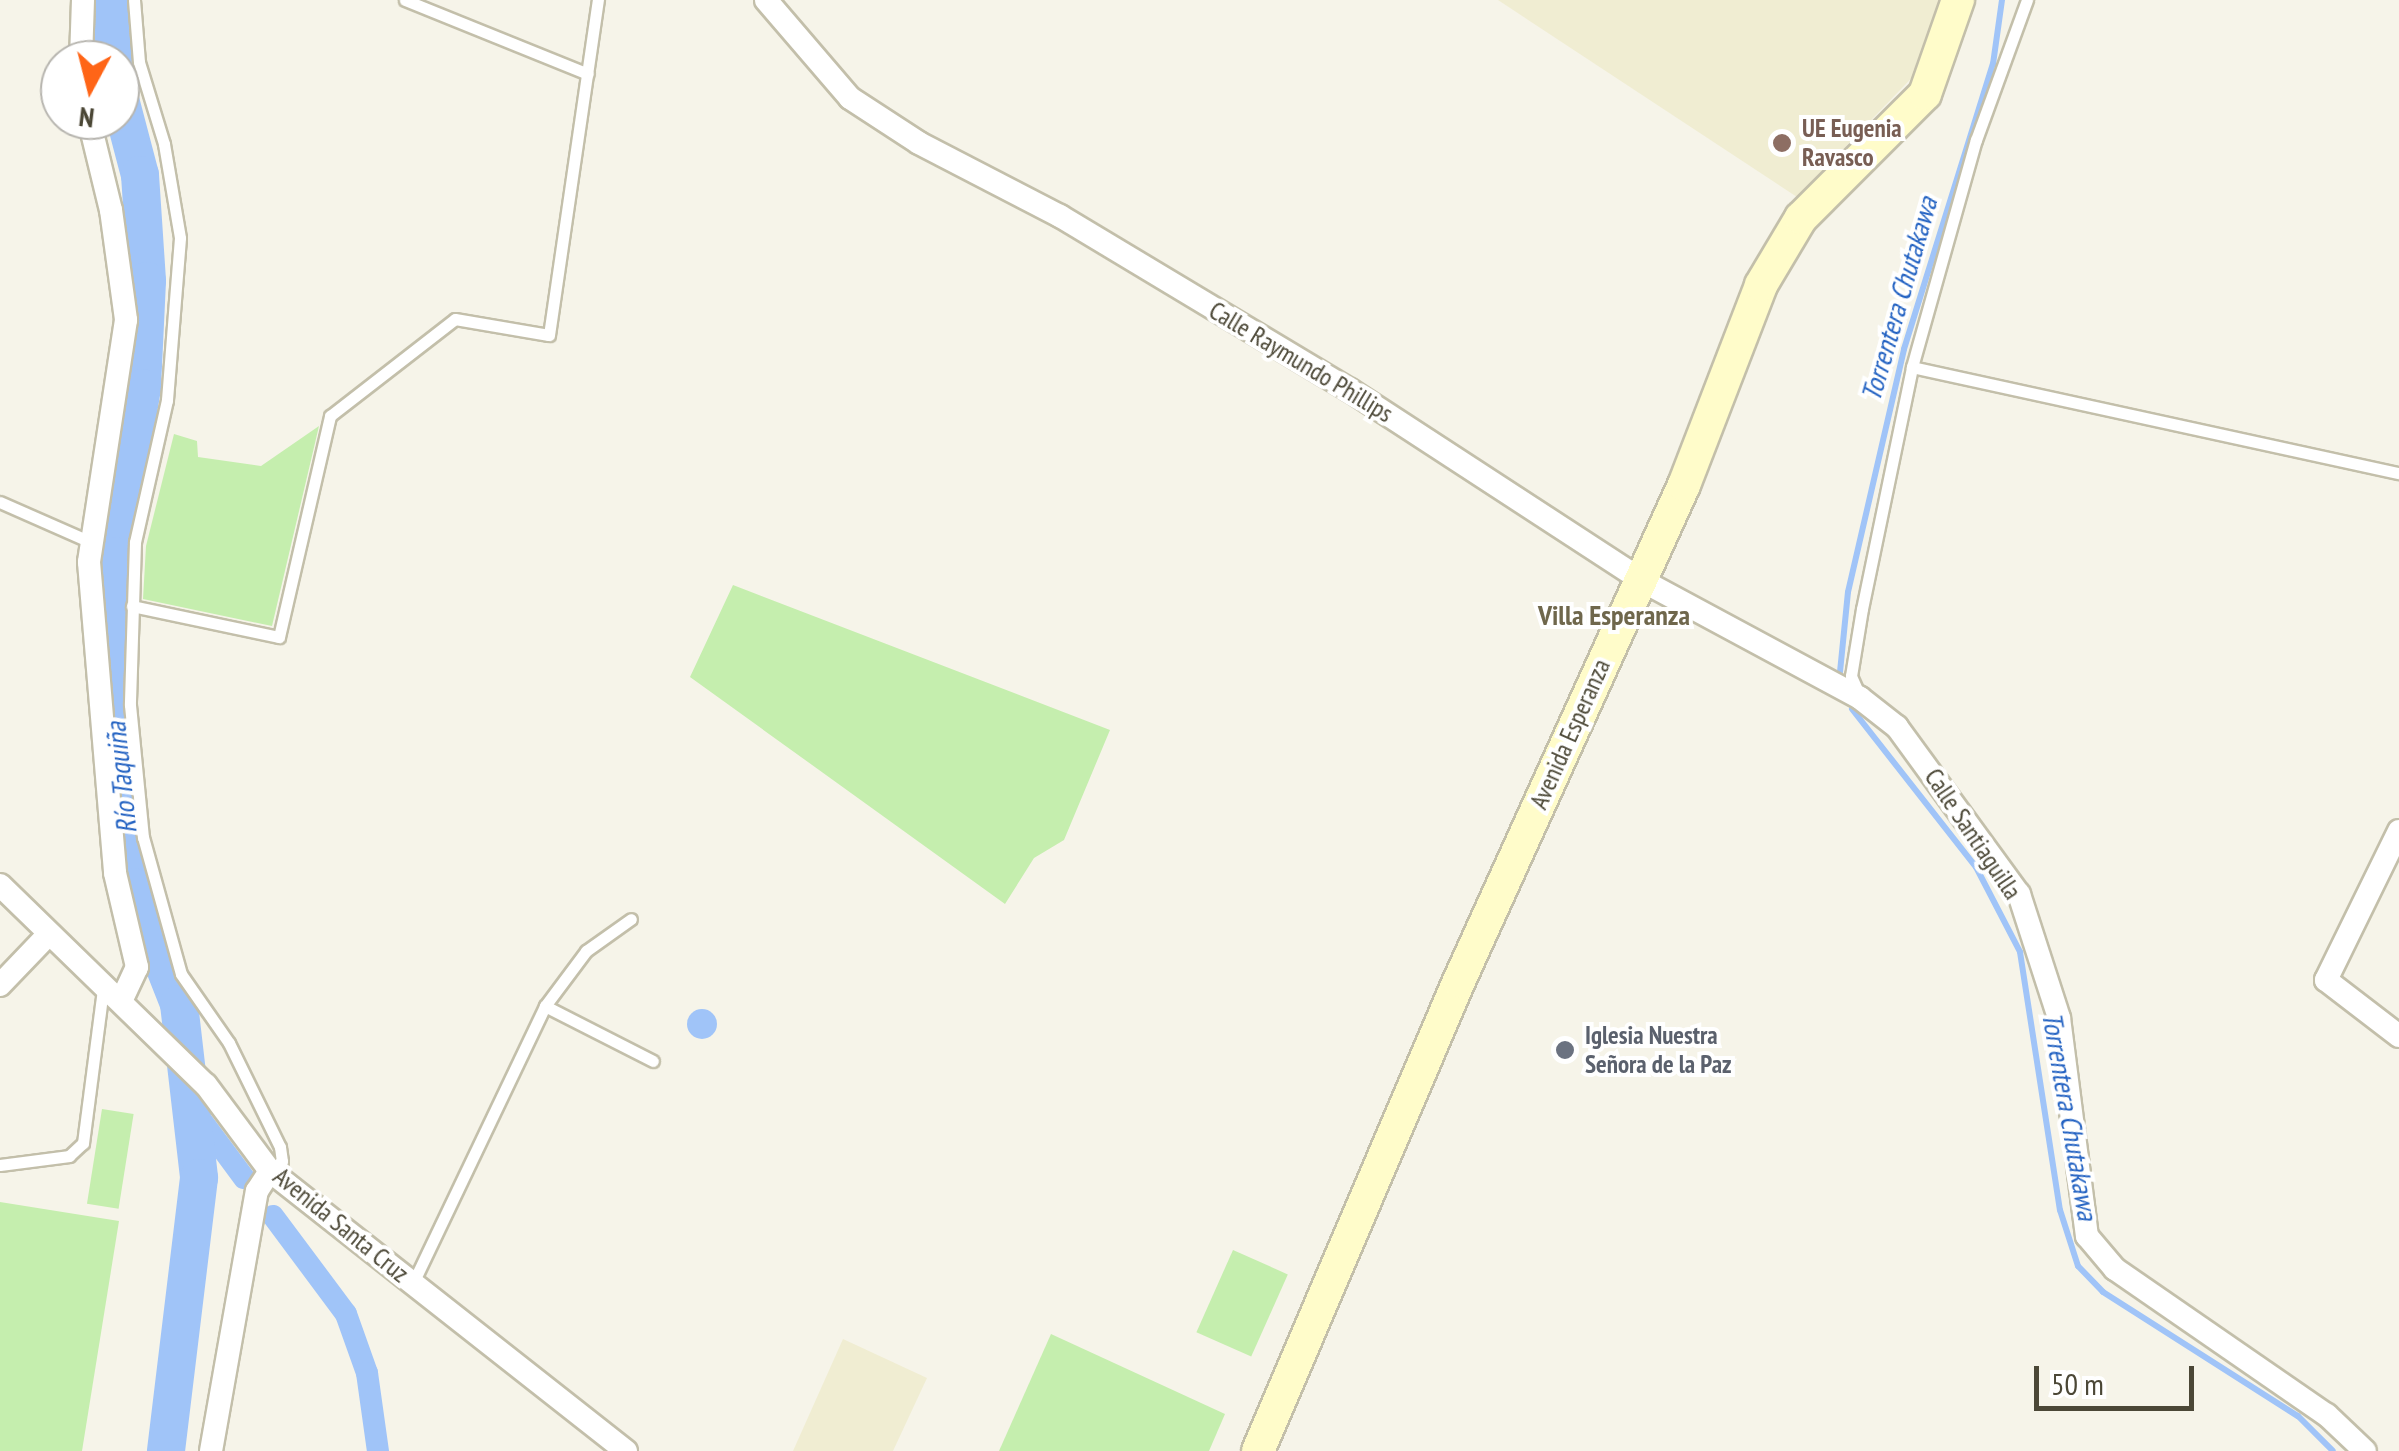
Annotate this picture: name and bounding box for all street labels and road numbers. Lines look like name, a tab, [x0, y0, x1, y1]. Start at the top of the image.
street label: Calle Raymundo Phillips	[1204, 295, 1398, 429]
street label: Avenida Esperanza	[1524, 654, 1616, 814]
street label: Calle Santiaguilla	[1918, 763, 2028, 905]
street label: Avenida Santa Cruz	[267, 1161, 415, 1289]

